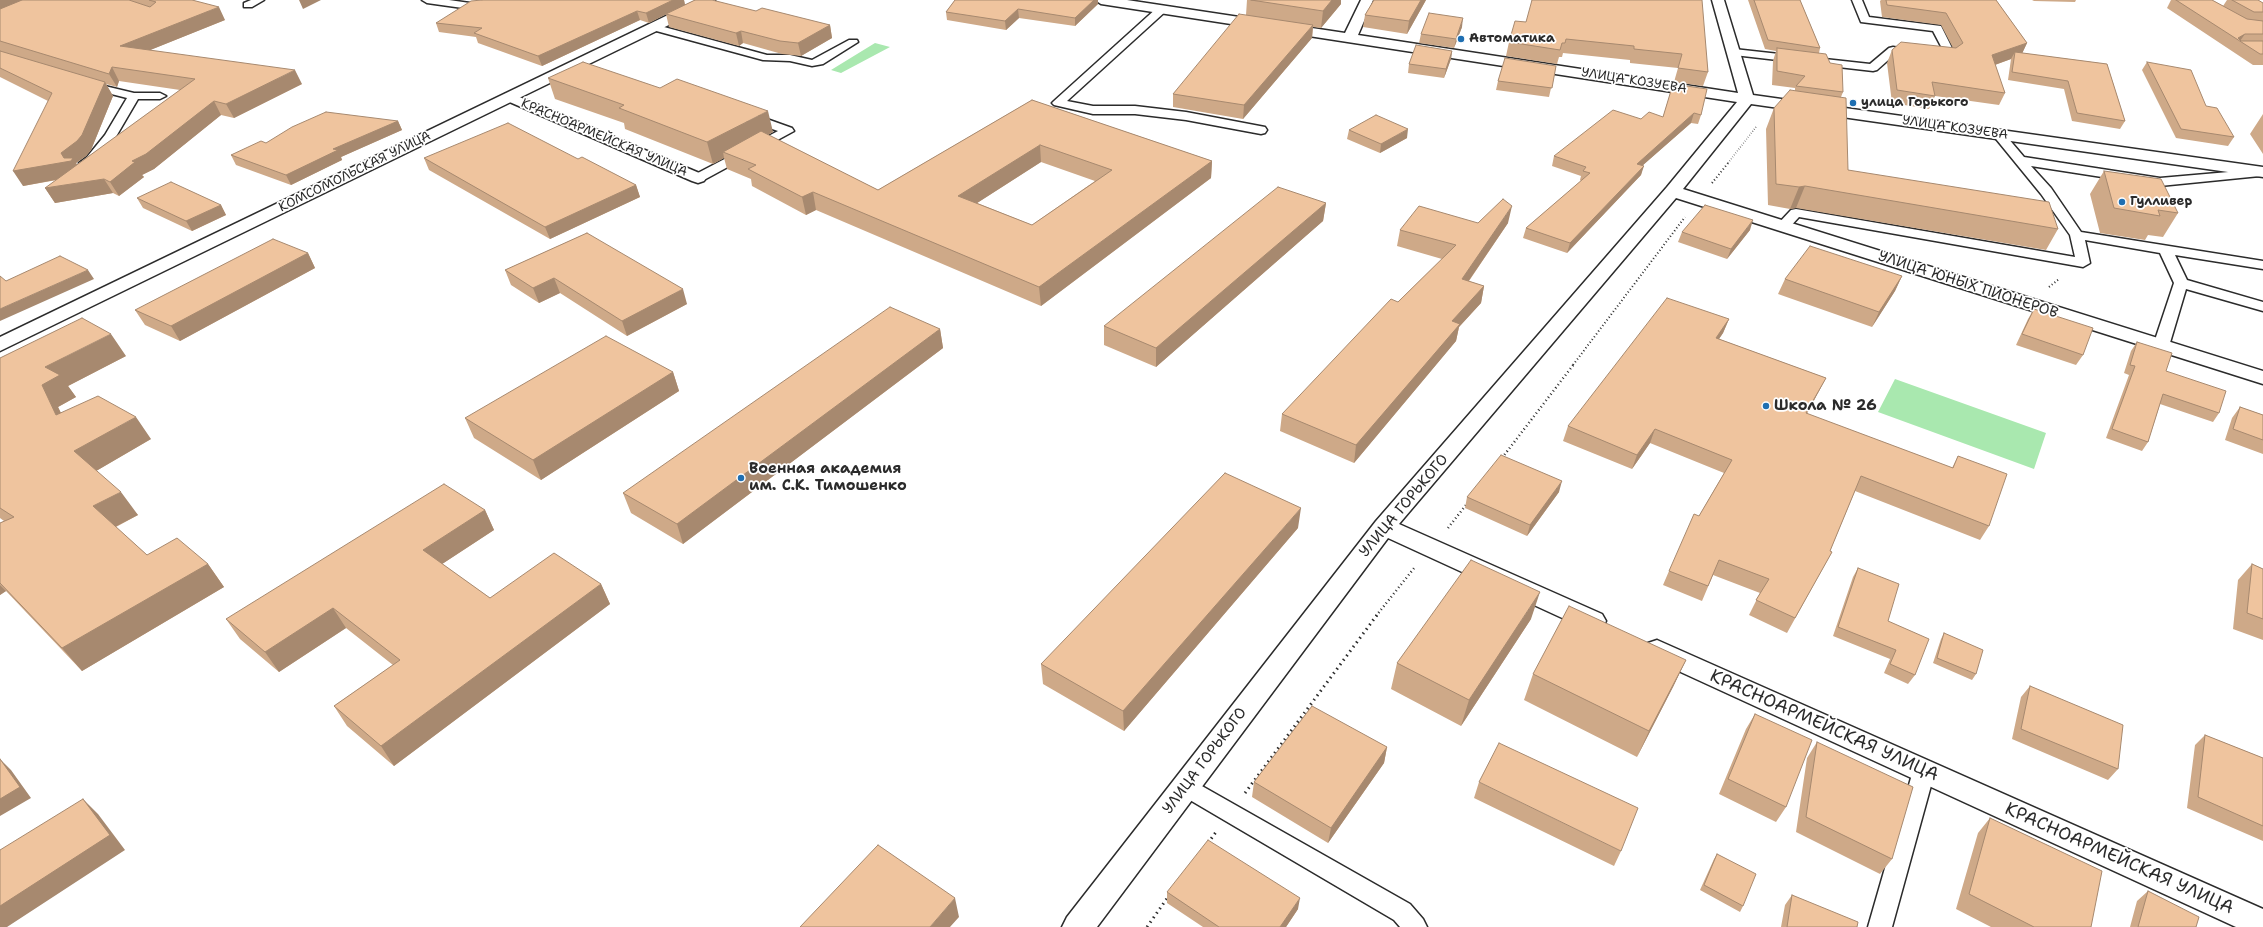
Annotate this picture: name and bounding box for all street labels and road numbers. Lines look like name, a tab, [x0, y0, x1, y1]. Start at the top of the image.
street label: УЛИЦА КОЗУЕВА	[1580, 65, 1688, 97]
street label: КРАСНОАРМЕЙСКАЯ УЛИЦА	[518, 96, 690, 180]
street label: УЛИЦА КОЗУЕВА	[1901, 113, 2009, 143]
street label: КОМСОМОЛЬСКАЯ УЛИЦА	[276, 128, 434, 216]
street label: УЛИЦА ЮНЫХ ПИОНЕРОВ	[1876, 247, 2060, 323]
street label: УЛИЦА ГОРЬКОГО	[1356, 451, 1452, 561]
street label: КРАСНОАРМЕЙСКАЯ УЛИЦА	[1706, 666, 1942, 786]
street label: УЛИЦА ГОРЬКОГО	[1159, 704, 1251, 818]
street label: КРАСНОАРМЕЙСКАЯ УЛИЦА	[2001, 799, 2237, 919]

